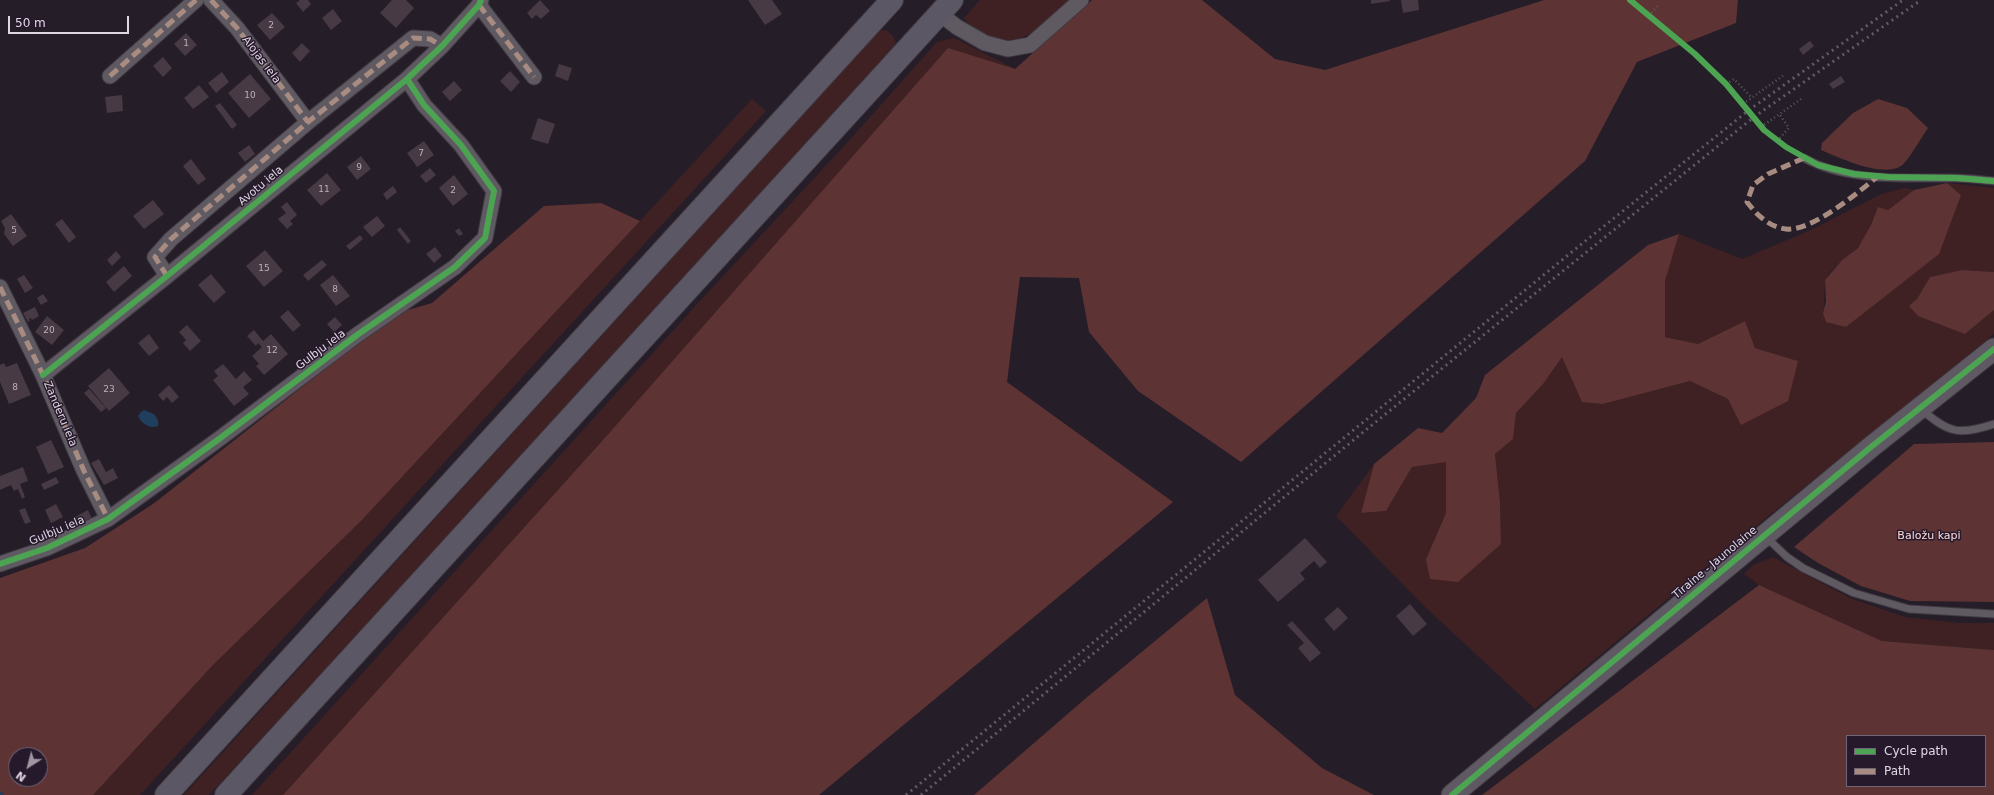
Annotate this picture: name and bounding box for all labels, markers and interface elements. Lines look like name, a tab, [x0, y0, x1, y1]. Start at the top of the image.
scale bar	[10, 8, 131, 34]
text: 50 m	[15, 16, 46, 30]
house number: 2	[268, 21, 274, 31]
street label: Alojas iela	[239, 34, 283, 86]
house number: 1	[183, 39, 189, 49]
house number: 10	[244, 91, 256, 101]
house number: 7	[418, 149, 424, 159]
street label: Avotu iela	[236, 163, 286, 209]
house number: 9	[356, 163, 362, 173]
house number: 11	[318, 185, 330, 195]
house number: 2	[450, 186, 456, 196]
house number: 5	[11, 226, 17, 236]
house number: 15	[258, 264, 270, 274]
house number: 8	[332, 285, 338, 295]
house number: 20	[43, 326, 55, 336]
street label: Gulbju iela	[294, 327, 348, 373]
house number: 12	[266, 346, 278, 356]
street label: Zanderu iela	[40, 379, 80, 449]
house number: 8	[12, 383, 18, 393]
house number: 23	[103, 385, 115, 395]
street label: Gulbju iela	[27, 513, 87, 549]
street label: Tīraine - Jaunolaine	[1670, 524, 1760, 602]
park label: Baložu kapi	[1897, 529, 1961, 543]
legend	[1846, 735, 1986, 787]
text: Cycle path	[1884, 744, 1948, 758]
north arrow	[8, 747, 48, 787]
text: Path	[1884, 764, 1910, 778]
text: N	[14, 768, 29, 784]

